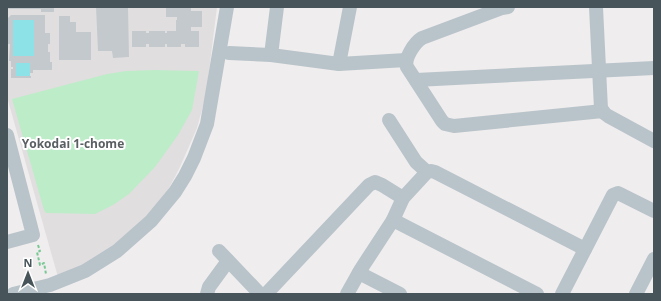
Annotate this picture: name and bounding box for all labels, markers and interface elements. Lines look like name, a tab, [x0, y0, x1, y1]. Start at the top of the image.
district label: Yokodai 1-chome	[22, 135, 124, 152]
north arrow	[8, 253, 48, 293]
text: N	[24, 255, 32, 270]

